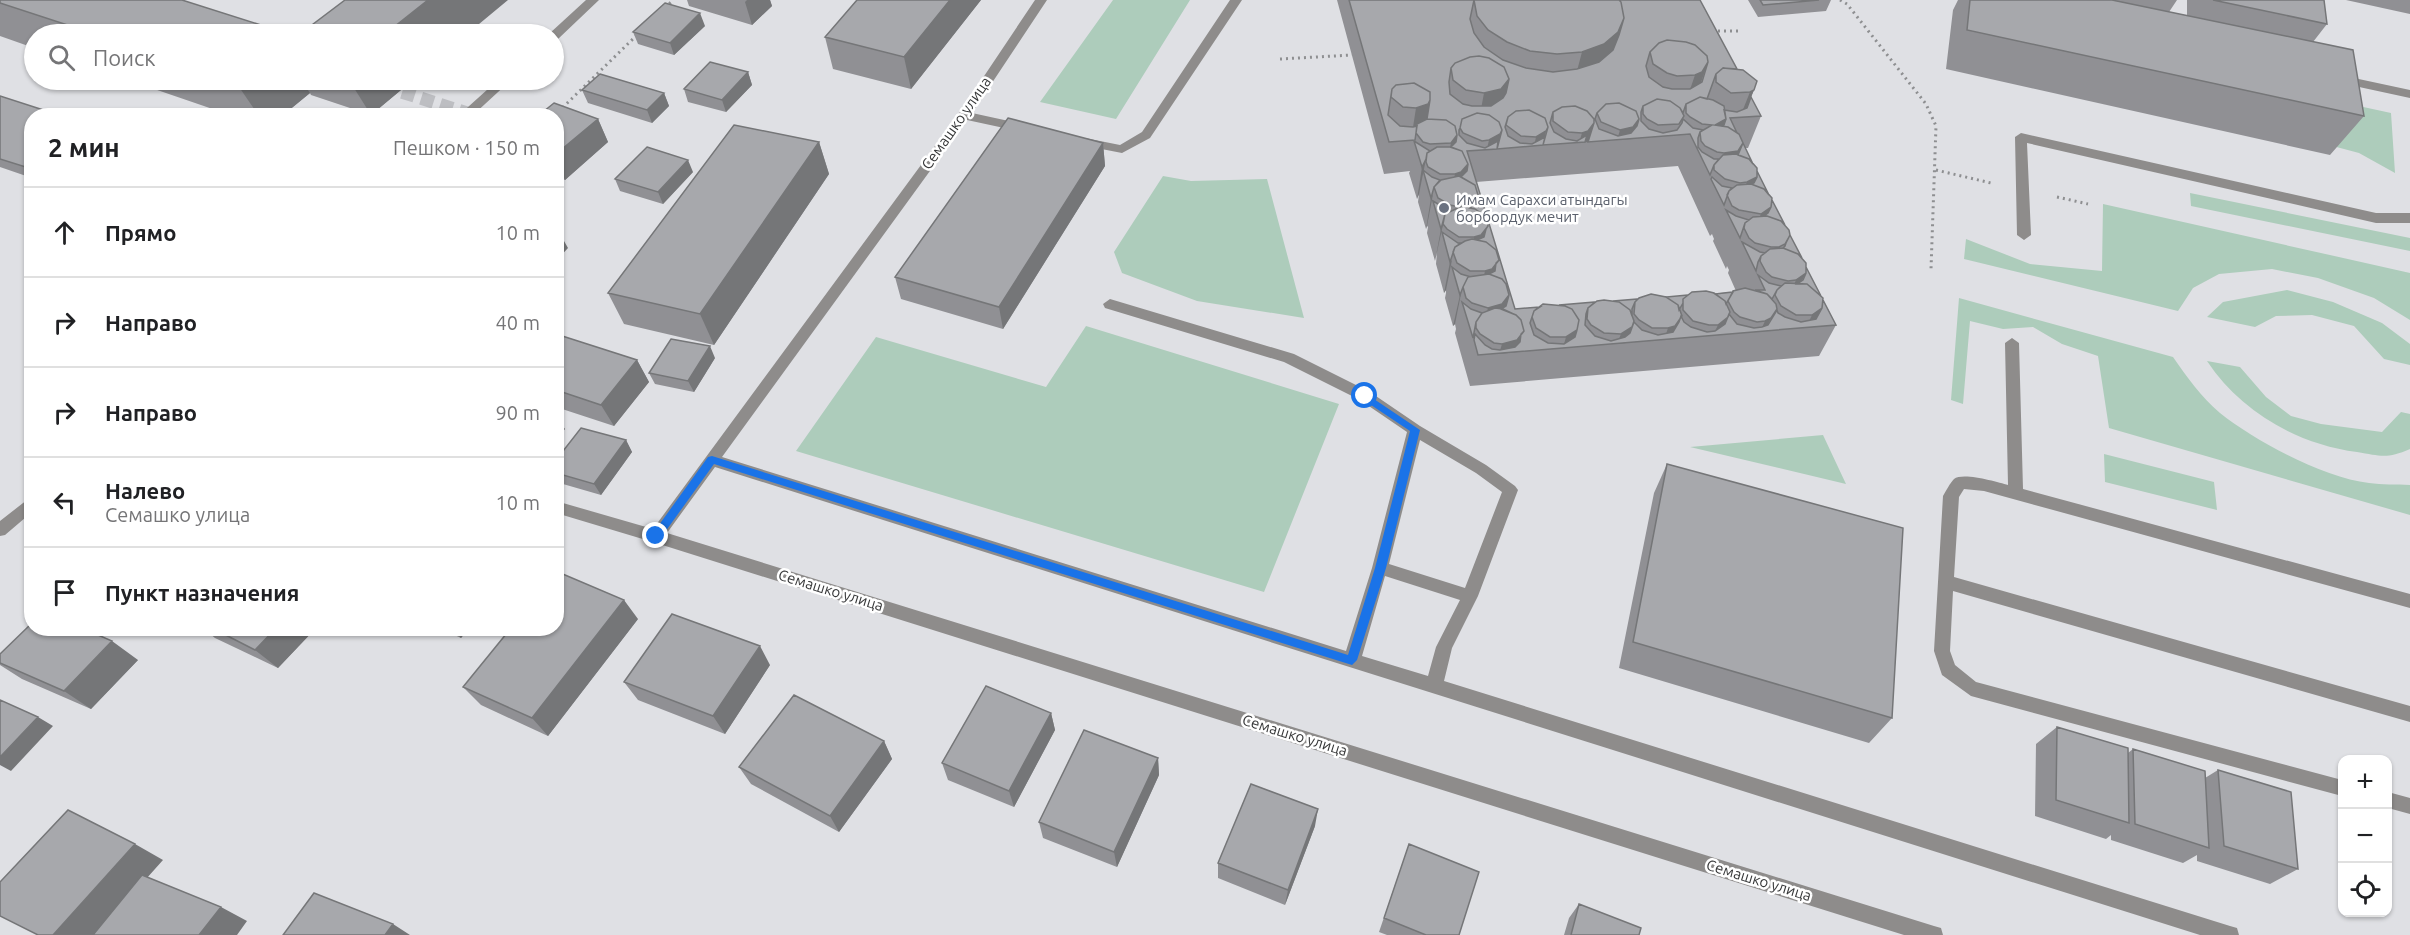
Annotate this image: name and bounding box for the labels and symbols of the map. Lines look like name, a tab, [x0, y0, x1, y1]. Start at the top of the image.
street label: Семашко улица	[918, 74, 994, 172]
place label: Имам Сарахси атындагы борбордук мечит	[1456, 191, 1628, 225]
marker: Имам Сарахси атындагы борбордук мечит	[1437, 201, 1451, 215]
route start	[1351, 382, 1377, 408]
route end	[642, 522, 668, 548]
street label: Семашко улица	[776, 566, 886, 614]
street label: Семашко улица	[1240, 711, 1350, 759]
street label: Семашко улица	[1704, 856, 1814, 904]

